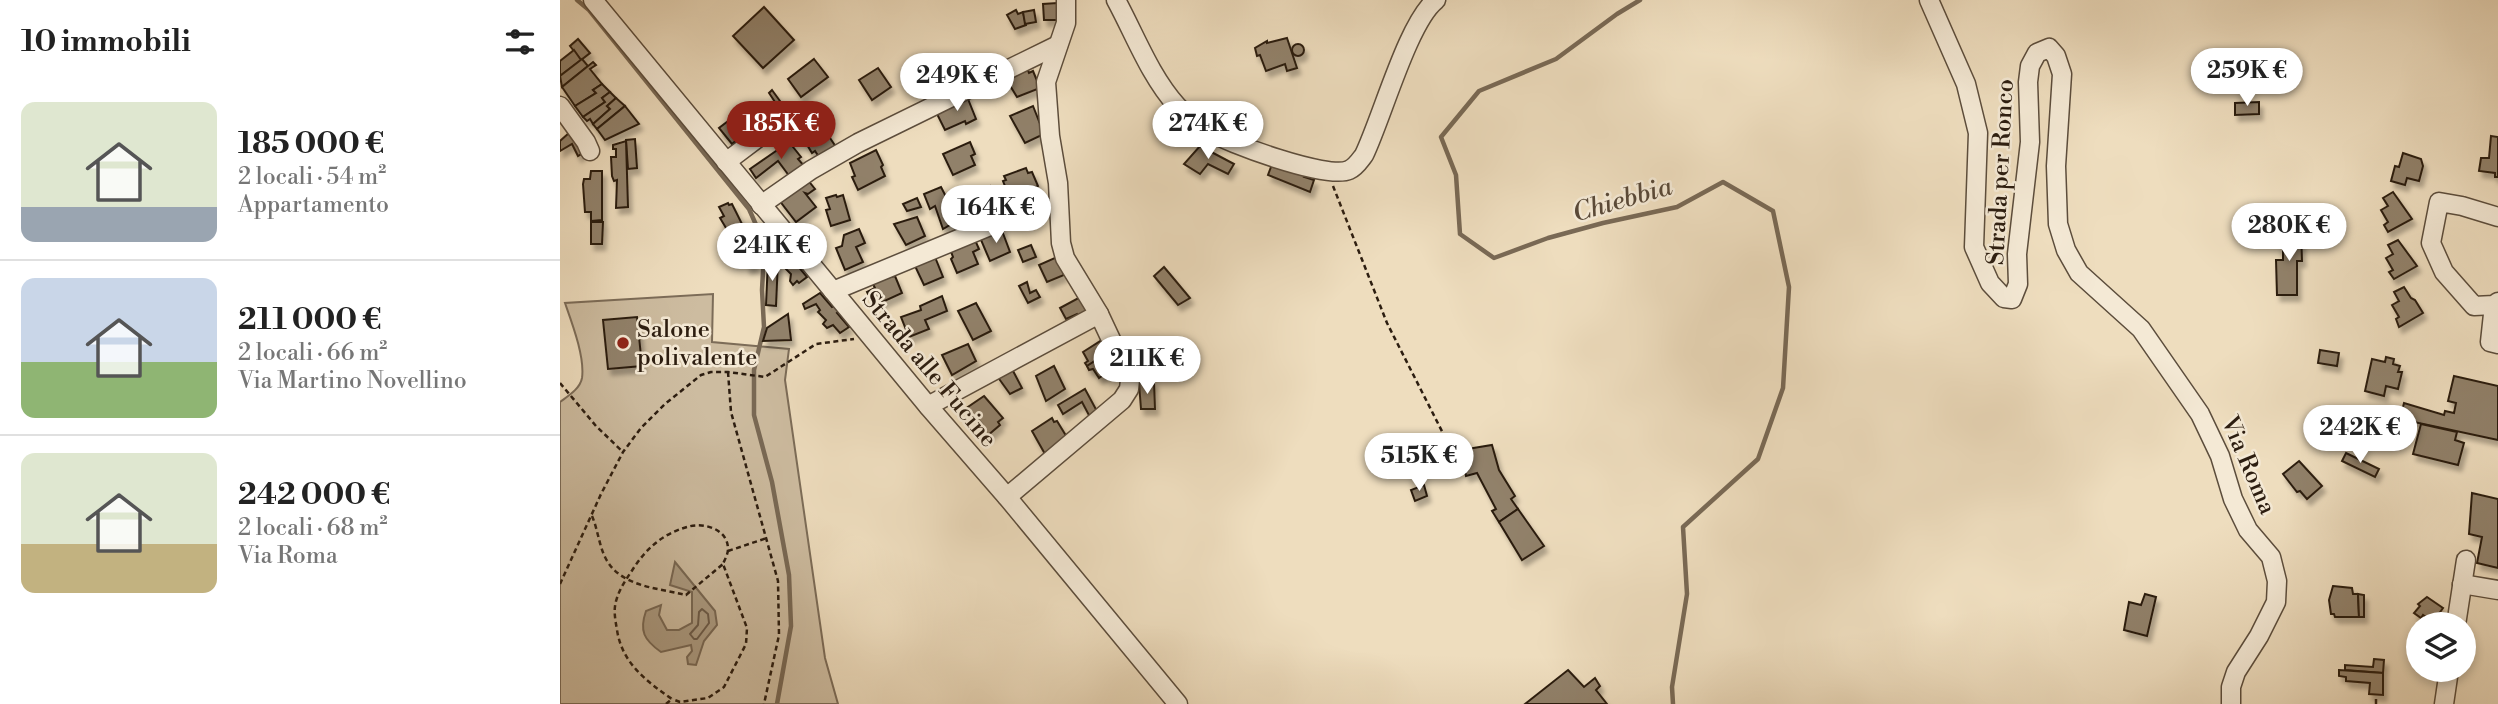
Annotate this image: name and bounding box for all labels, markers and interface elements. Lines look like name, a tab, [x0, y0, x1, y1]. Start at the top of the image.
text: 10 immobili	[21, 23, 191, 61]
icon: filters	[501, 23, 539, 61]
pin: 259K €	[2190, 48, 2304, 108]
pin: 249K €	[900, 54, 1014, 113]
text: 259K €	[2207, 57, 2287, 85]
text: 249K €	[916, 62, 998, 90]
street label: Strada per Ronco	[1981, 78, 2021, 266]
pin: 185K €	[724, 102, 838, 161]
pin: 274K €	[1151, 102, 1265, 161]
text: 185K €	[743, 110, 819, 138]
text: 274K €	[1168, 110, 1248, 138]
text: 185 000 €	[238, 125, 384, 163]
icon: home	[77, 130, 161, 214]
text: 2 locali · 54 m²	[238, 163, 386, 191]
water label: Chiebbia	[1569, 170, 1676, 229]
pin: 164K €	[939, 186, 1053, 245]
text: Appartamento	[238, 191, 389, 219]
text: 164K €	[957, 194, 1035, 222]
pin: 280K €	[2232, 204, 2346, 263]
text: 280K €	[2247, 212, 2331, 240]
pin: 241K €	[715, 224, 829, 283]
text: 241K €	[733, 232, 811, 260]
street label: Strada alle Fucine	[855, 285, 1003, 454]
text: 211 000 €	[238, 301, 381, 339]
icon: home	[77, 306, 161, 390]
place label: Salone polivalente	[637, 315, 757, 373]
marker: Salone polivalente	[615, 335, 631, 351]
pin: 211K €	[1090, 336, 1204, 396]
text: 2 locali · 66 m²	[238, 339, 387, 367]
text: 211K €	[1110, 345, 1184, 373]
text: Via Martino Novellino	[238, 367, 467, 395]
pin: 242K €	[2303, 406, 2417, 465]
street label: Via Roma	[2214, 411, 2283, 520]
text: 242K €	[2319, 414, 2401, 442]
pin: 515K €	[1362, 434, 1476, 493]
text: 515K €	[1381, 442, 1457, 470]
text: 242 000 €	[238, 476, 390, 514]
icon: home	[77, 481, 161, 565]
text: 2 locali · 68 m²	[238, 514, 388, 542]
text: Via Roma	[238, 542, 338, 570]
map controls	[2406, 612, 2476, 682]
button: layers	[2406, 612, 2476, 682]

